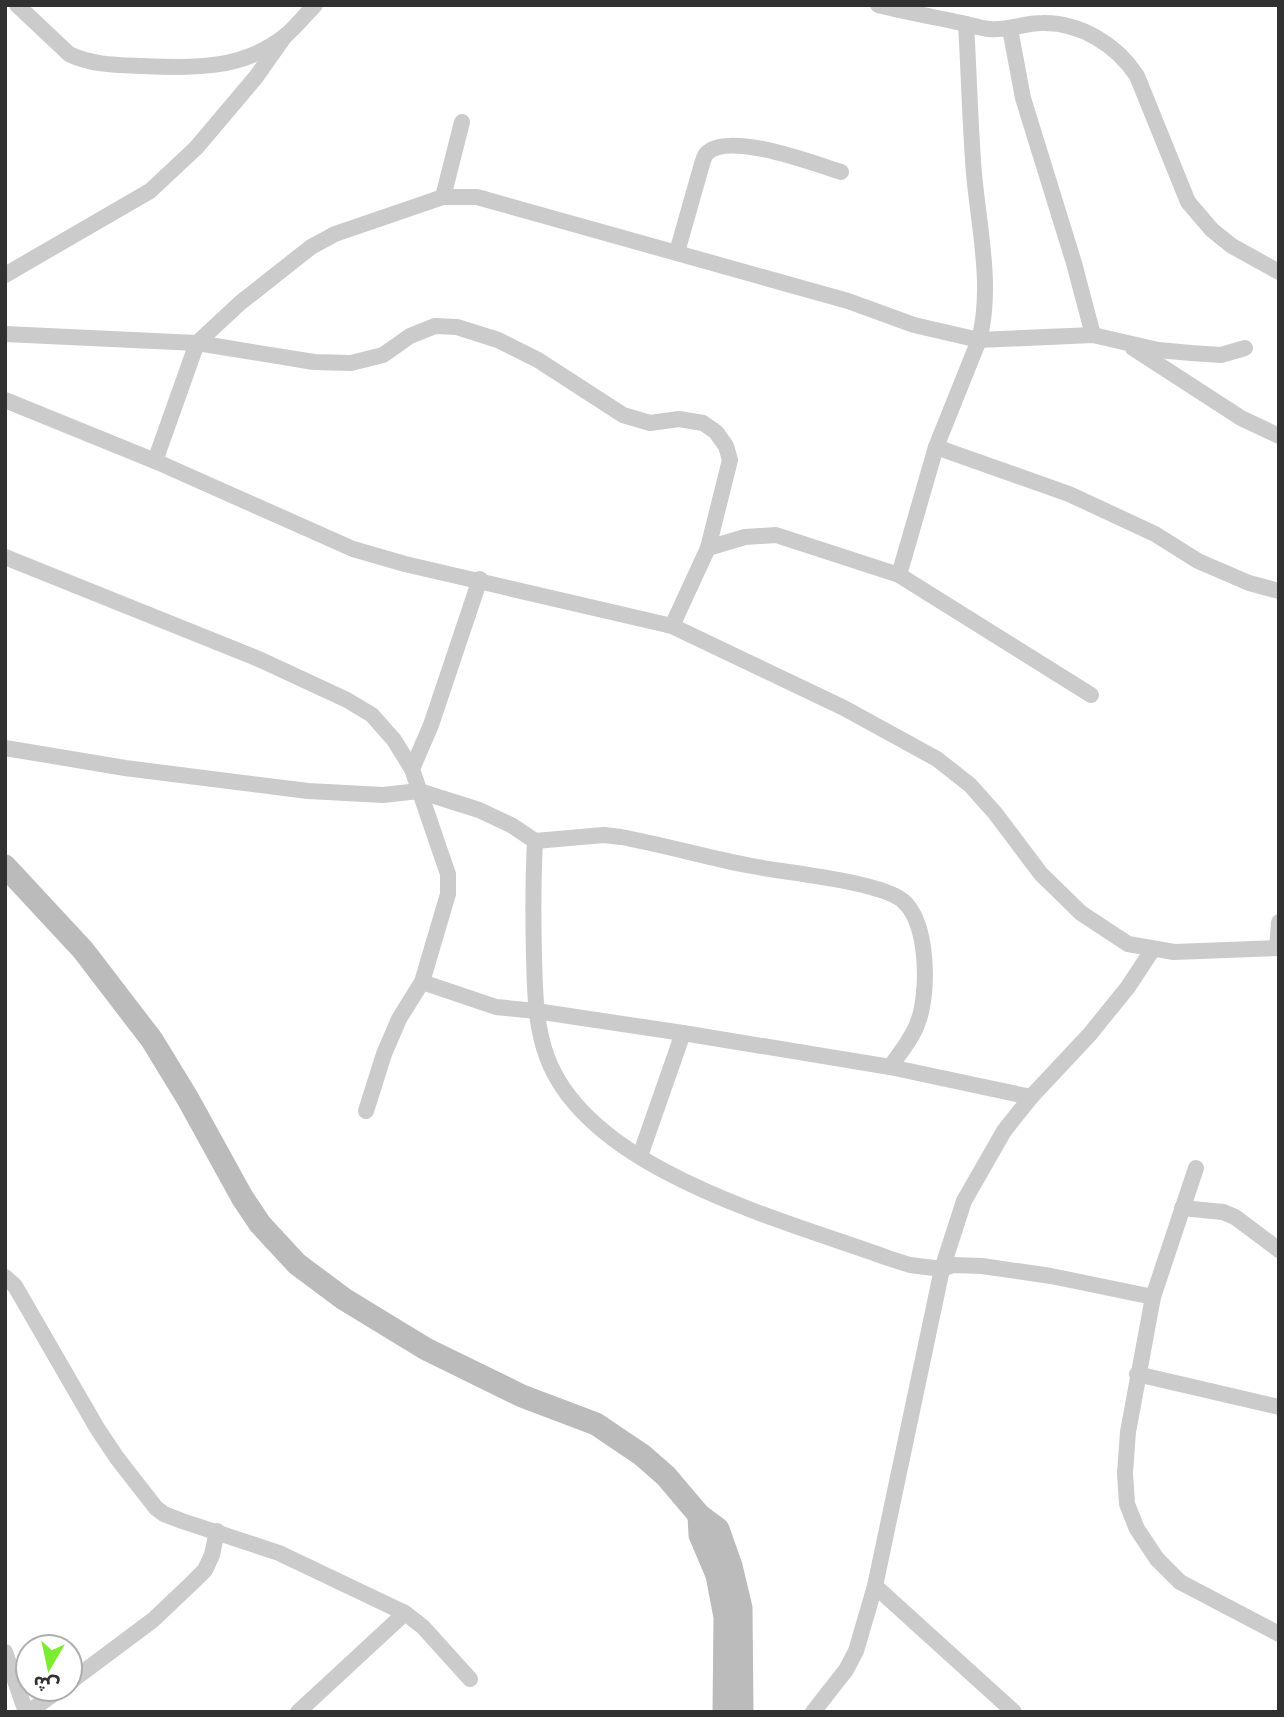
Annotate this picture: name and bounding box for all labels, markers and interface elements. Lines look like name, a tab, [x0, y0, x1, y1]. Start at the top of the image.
north arrow	[14, 1633, 84, 1703]
text: ش	[32, 1671, 61, 1698]

